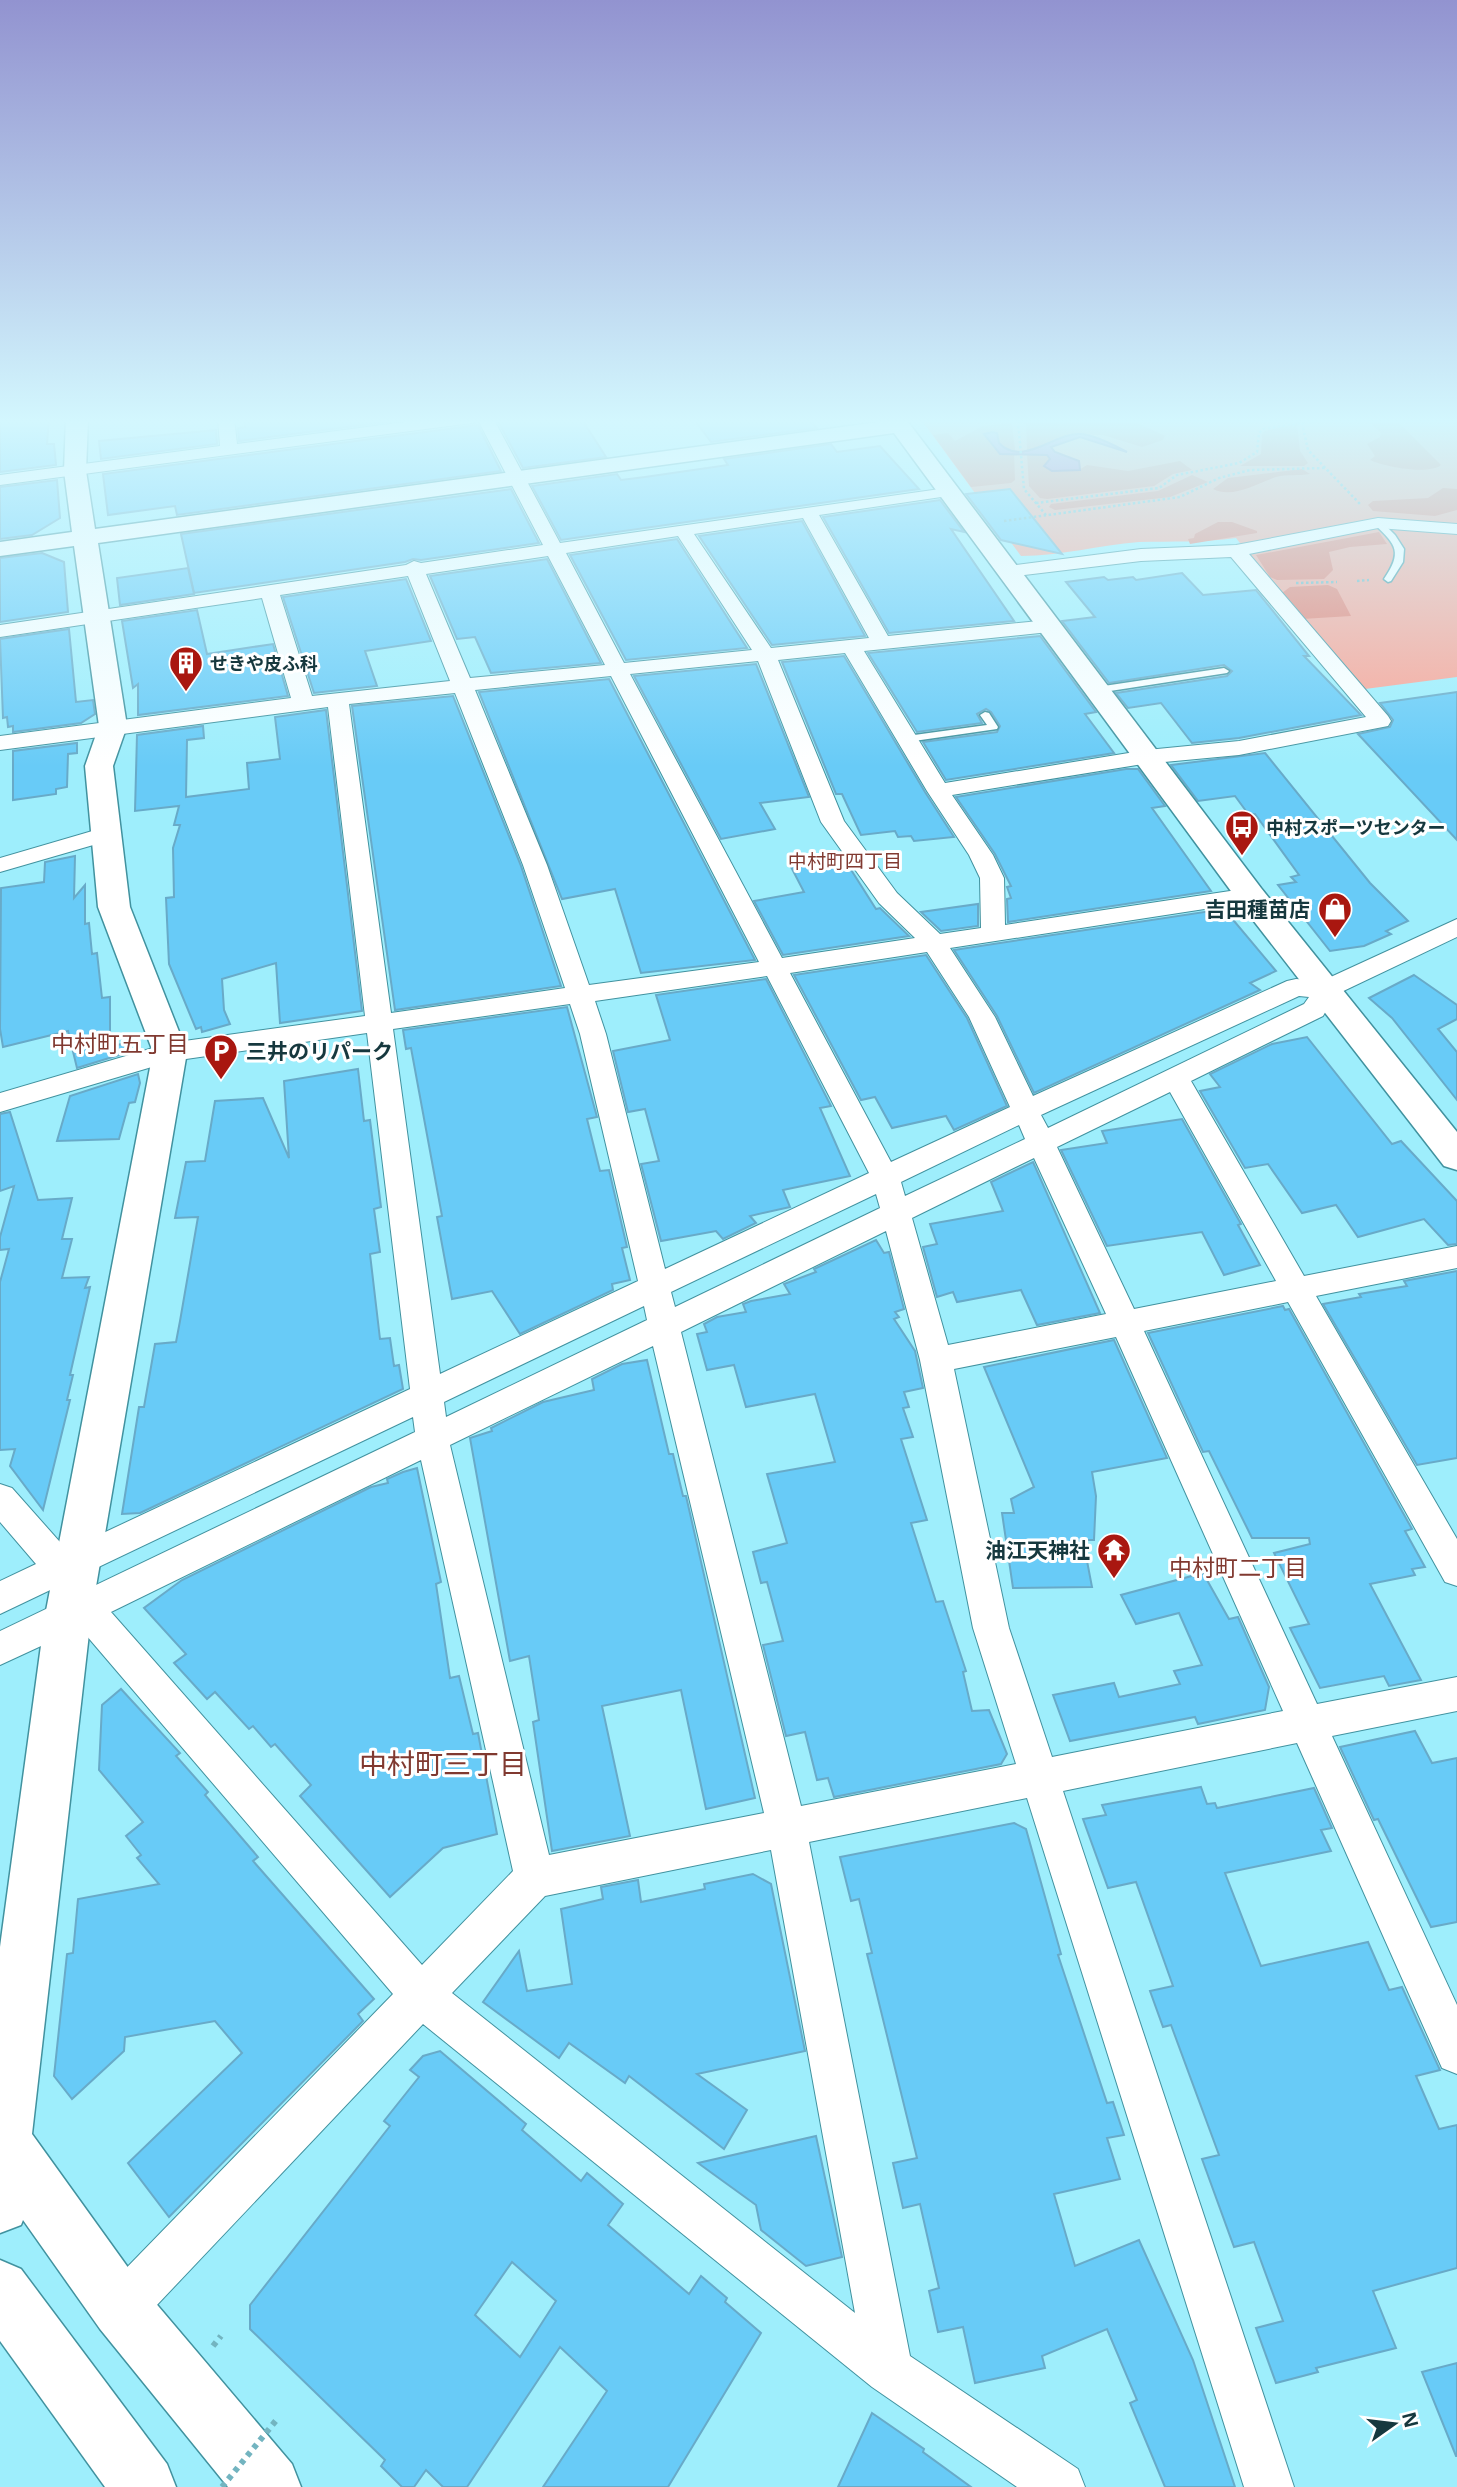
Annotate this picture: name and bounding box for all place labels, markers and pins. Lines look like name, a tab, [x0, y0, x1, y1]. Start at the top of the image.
building icon: せきや皮ふ科	[167, 644, 205, 693]
place label: せきや皮ふ科	[210, 651, 318, 675]
bus stop icon: 中村スポーツセンター	[1223, 808, 1261, 857]
place label: 中村スポーツセンター	[1266, 815, 1446, 839]
shop icon: 吉田種苗店	[1316, 890, 1354, 939]
place label: 吉田種苗店	[1205, 895, 1310, 923]
parking icon: 三井のリパーク	[202, 1032, 240, 1081]
place label: 三井のリパーク	[246, 1037, 393, 1065]
temple icon: 油江天神社	[1095, 1531, 1133, 1580]
place label: 油江天神社	[985, 1536, 1090, 1564]

